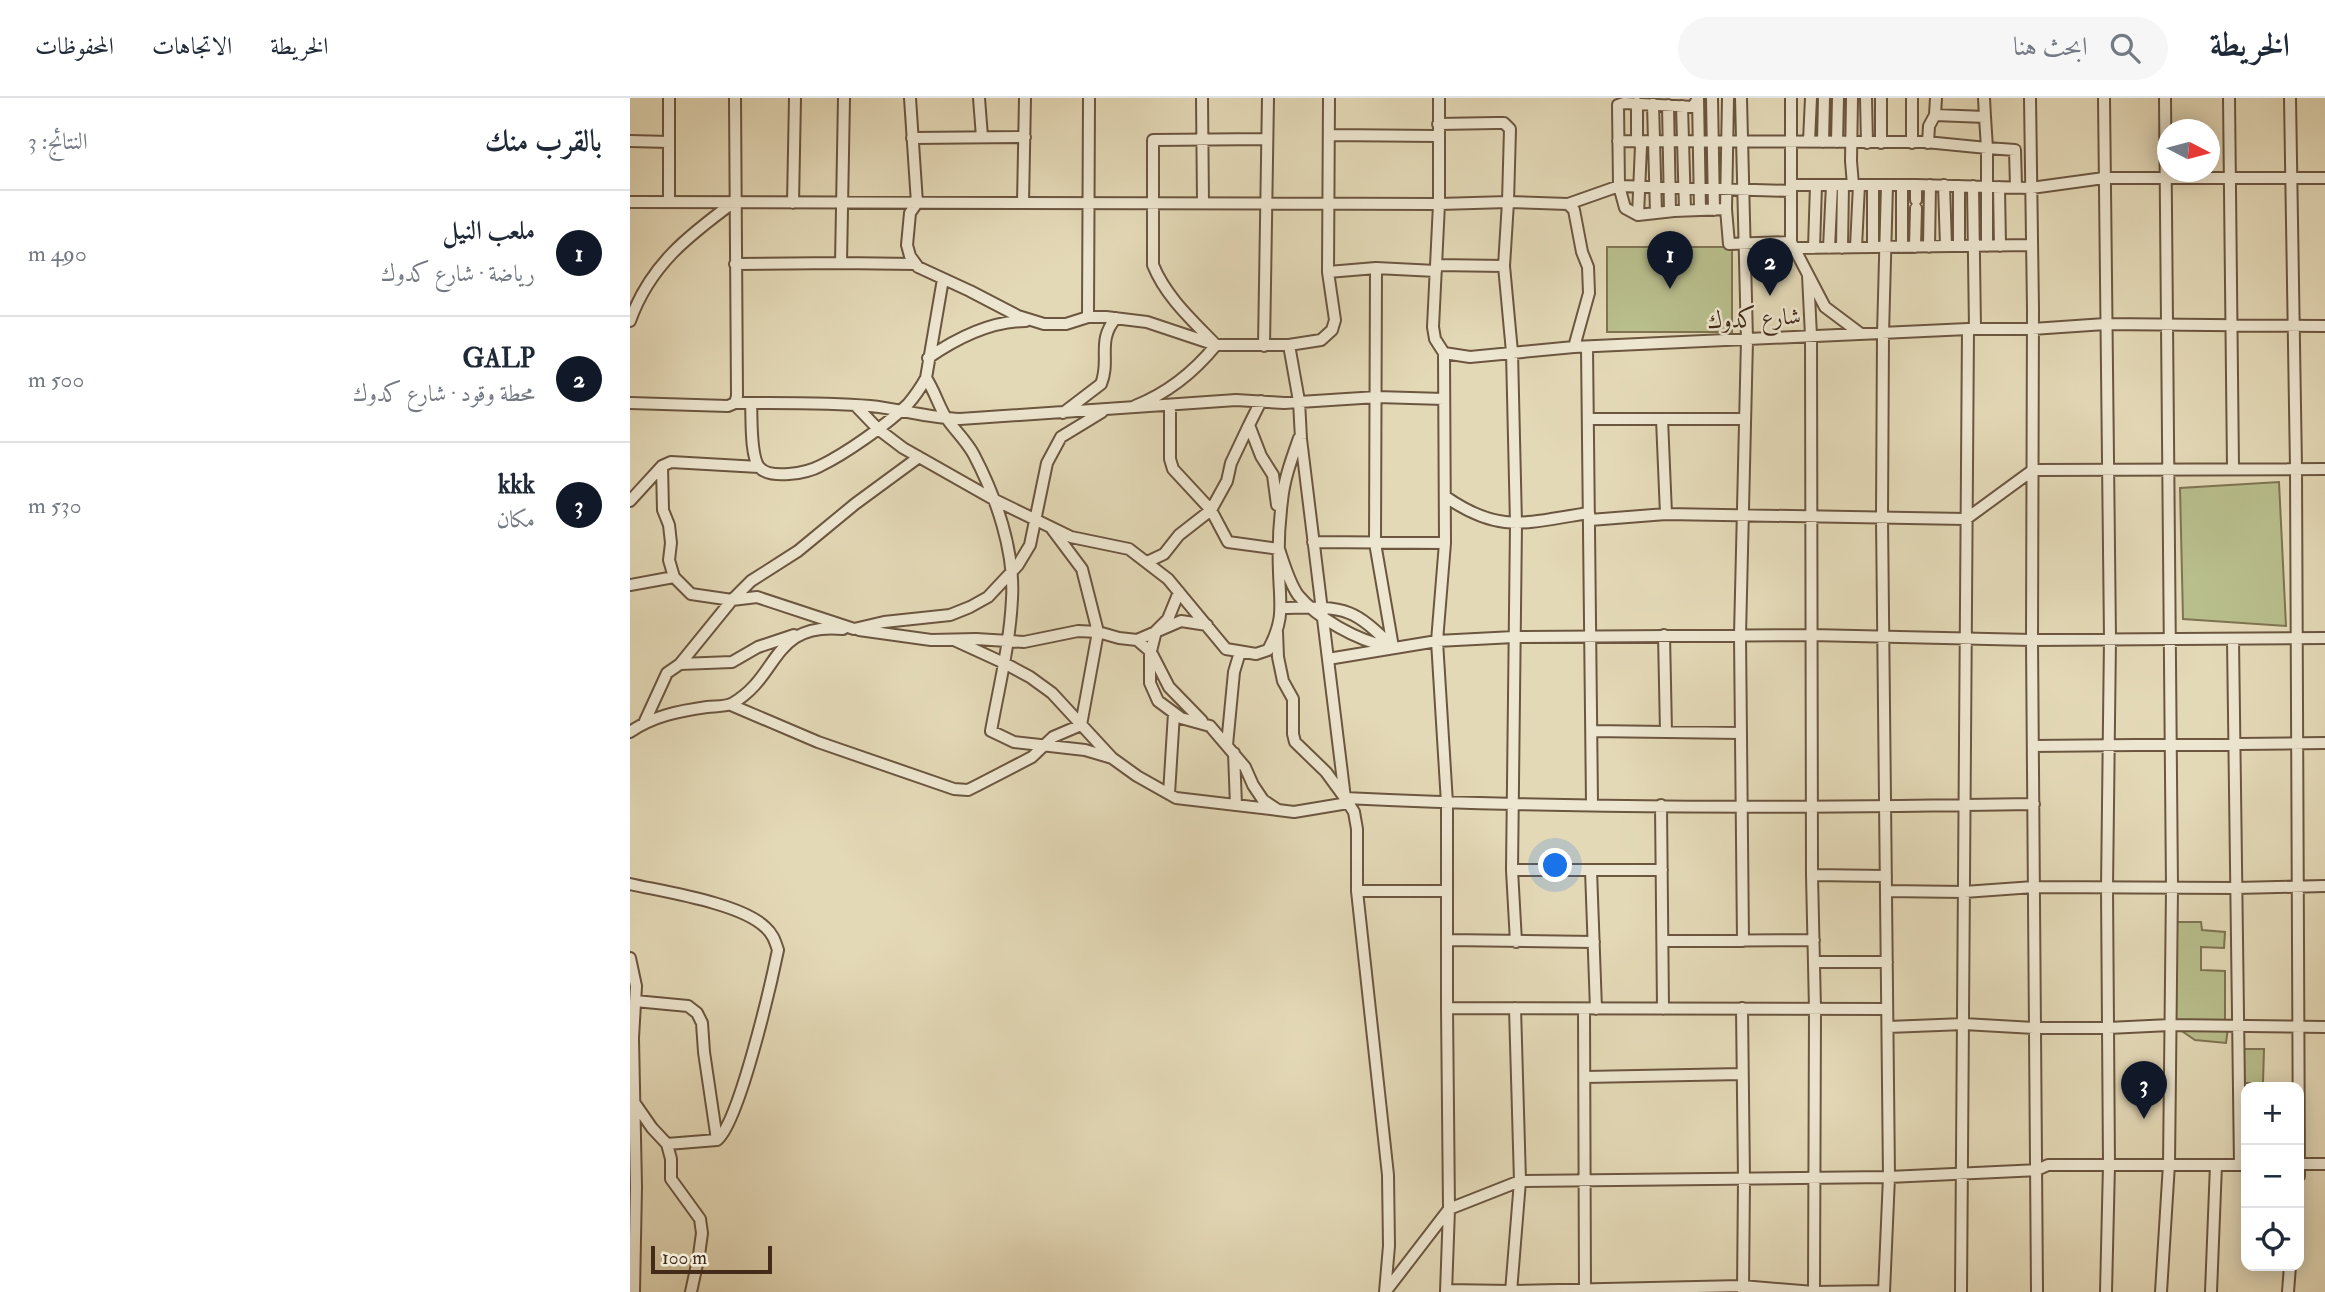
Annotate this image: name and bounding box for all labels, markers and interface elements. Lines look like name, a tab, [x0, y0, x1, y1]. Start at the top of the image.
search box	[1678, 17, 2168, 80]
text: الخريطة	[2210, 25, 2290, 66]
icon: search	[2106, 29, 2144, 67]
text: المحفوظات	[35, 31, 114, 62]
text: الاتجاهات	[152, 31, 232, 62]
text: الخريطة	[270, 31, 329, 62]
text: ابحث هنا	[2013, 31, 2088, 63]
north arrow	[2157, 119, 2220, 182]
text: بالقرب منك	[485, 123, 602, 160]
text: النتائج: 3	[28, 127, 88, 156]
text: ملعب النيل	[442, 215, 535, 247]
pin: 1	[1647, 231, 1693, 289]
pin: 2	[1747, 238, 1793, 296]
text: 490 m	[28, 239, 87, 268]
text: 1	[575, 239, 583, 268]
text: رياضة · شارع كدوك	[381, 259, 535, 288]
street label: شارع كدوك	[1706, 302, 1802, 340]
text: GALP	[463, 343, 535, 375]
text: 500 m	[28, 365, 84, 394]
text: 2	[573, 365, 585, 394]
text: محطة وقود · شارع كدوك	[353, 379, 535, 408]
text: kkk	[498, 469, 535, 501]
text: 530 m	[28, 491, 81, 520]
text: 3	[575, 491, 583, 520]
text: مكان	[496, 505, 535, 534]
your location	[1538, 848, 1572, 882]
pin: 3	[2121, 1061, 2167, 1119]
map controls	[2241, 1082, 2304, 1271]
button: +	[2241, 1082, 2304, 1145]
button: −	[2241, 1145, 2304, 1208]
button: locate	[2241, 1208, 2304, 1271]
scale bar	[651, 1243, 772, 1275]
text: 100 m	[662, 1246, 707, 1270]

